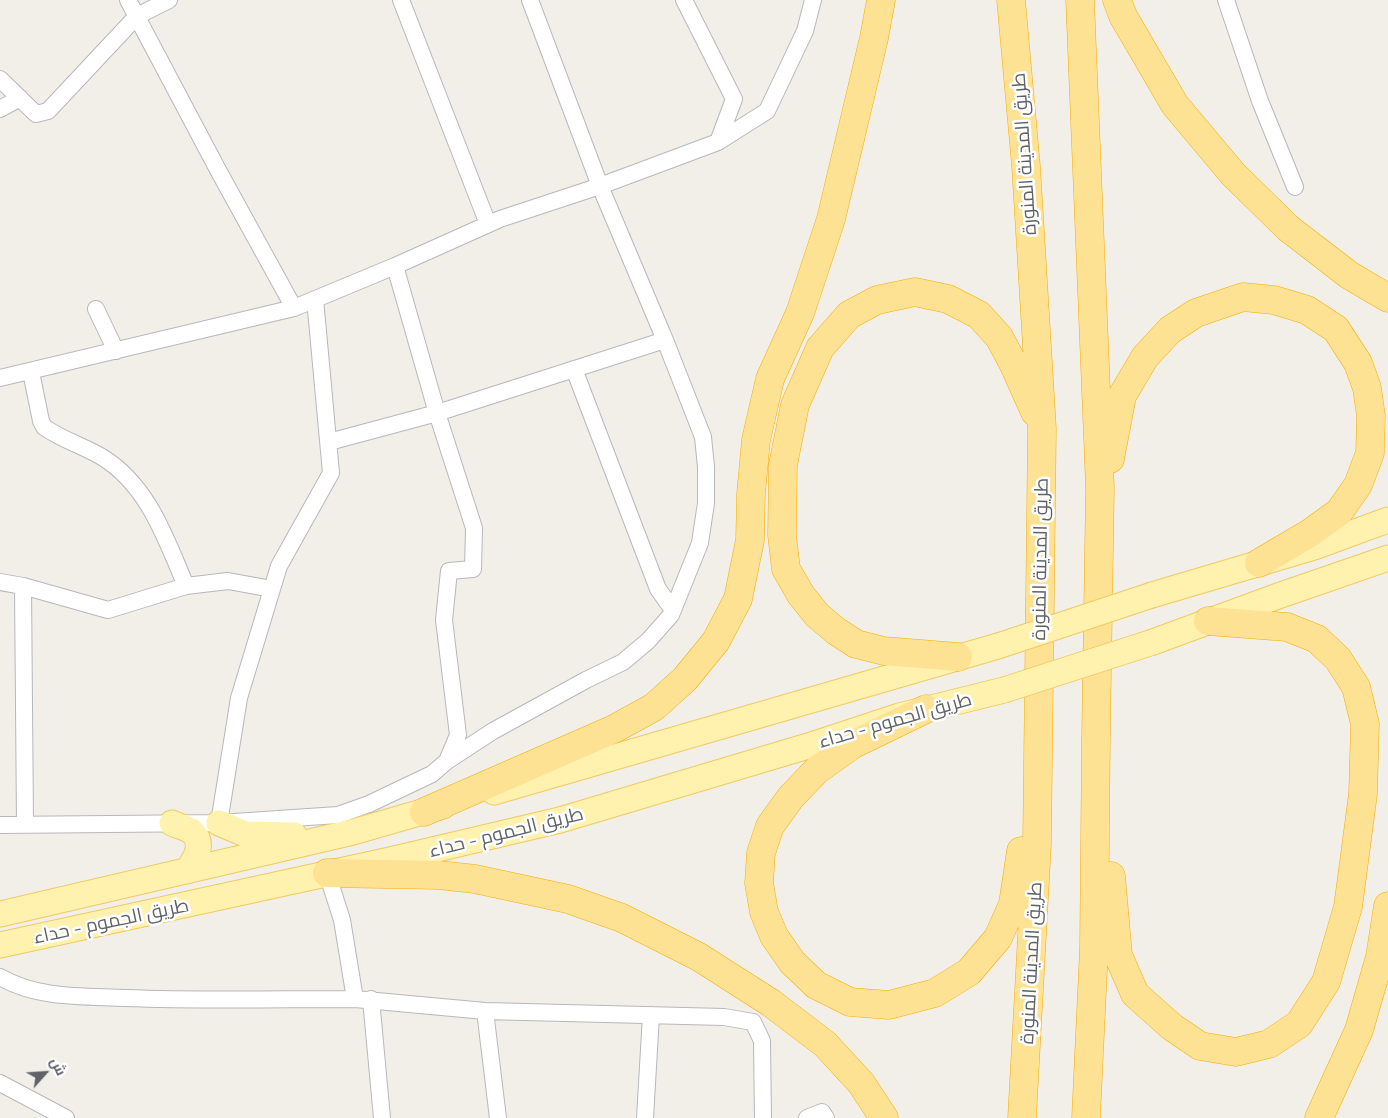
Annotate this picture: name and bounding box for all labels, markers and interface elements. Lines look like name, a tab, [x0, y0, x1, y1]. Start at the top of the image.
street label: طريق المدينة المنورة	[1007, 72, 1041, 236]
street label: طريق المدينة المنورة	[1027, 477, 1053, 641]
street label: طريق الجموم - حداء	[816, 687, 974, 753]
street label: طريق الجموم - حداء	[426, 802, 586, 862]
street label: طريق المدينة المنورة	[1015, 881, 1047, 1045]
street label: طريق الجموم - حداء	[31, 893, 191, 949]
north arrow	[20, 1048, 70, 1098]
text: ش	[47, 1054, 71, 1078]

